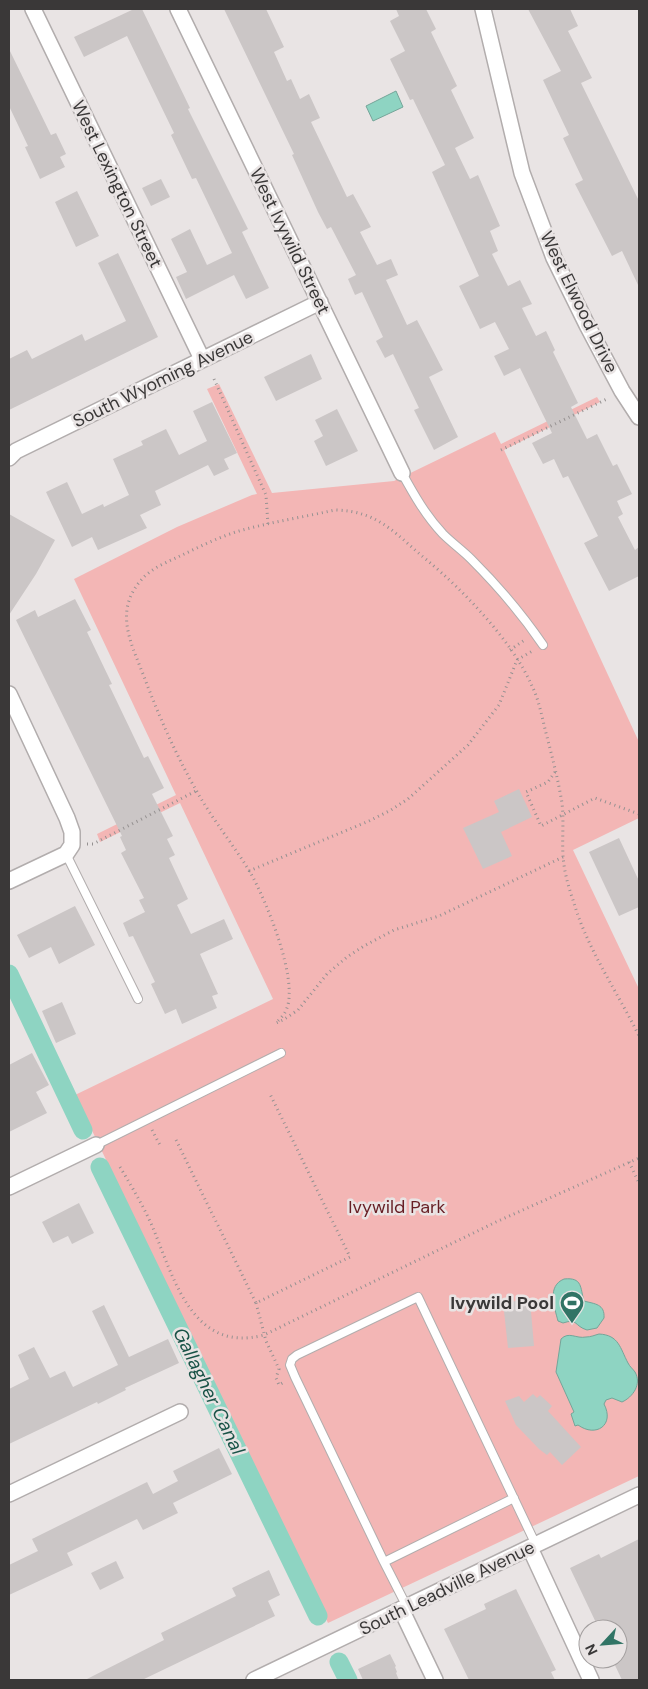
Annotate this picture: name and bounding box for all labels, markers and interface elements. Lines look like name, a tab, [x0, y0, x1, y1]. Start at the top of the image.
street label: West Lexington Street	[66, 96, 168, 272]
street label: West Ivywild Street	[244, 164, 336, 318]
street label: West Elwood Drive	[534, 227, 624, 377]
street label: South Wyoming Avenue	[69, 325, 257, 433]
park label: Ivywild Park	[348, 1195, 446, 1219]
sports icon: Ivywild Pool	[559, 1290, 585, 1324]
place label: Ivywild Pool	[450, 1291, 554, 1315]
water label: Gallagher Canal	[167, 1323, 251, 1459]
street label: South Leadville Avenue	[355, 1535, 539, 1641]
north arrow	[578, 1619, 628, 1669]
text: N	[581, 1641, 602, 1658]

